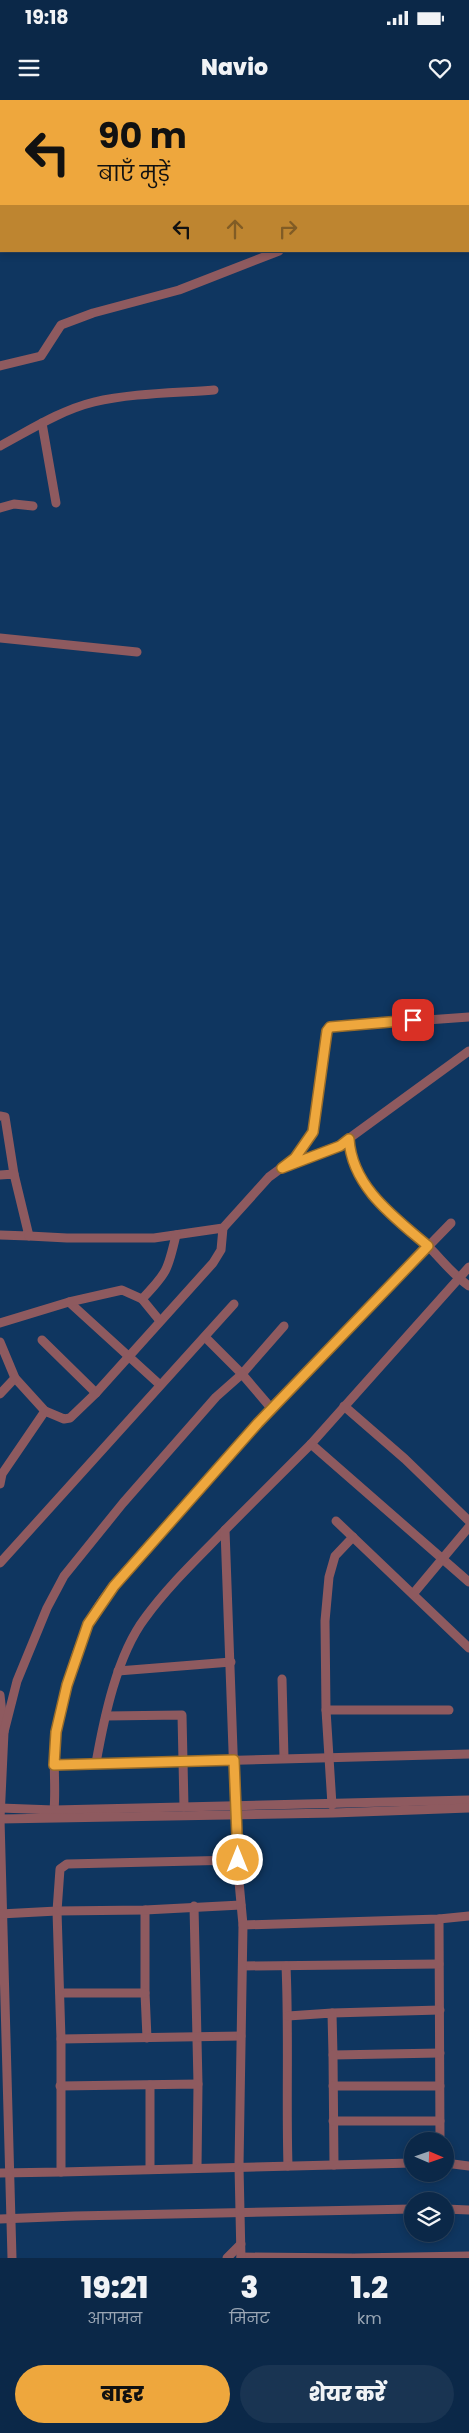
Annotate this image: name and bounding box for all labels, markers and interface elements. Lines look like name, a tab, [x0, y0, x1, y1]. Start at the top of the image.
text: 19:18	[25, 4, 69, 31]
text: Navio	[201, 52, 268, 83]
icon: menu	[15, 54, 43, 82]
icon: heart	[426, 54, 454, 82]
text: 90 m	[98, 111, 187, 160]
icon: left	[15, 120, 80, 185]
text: बाएँ मुड़ें	[98, 158, 170, 189]
icon: left	[168, 215, 196, 243]
icon: ahead	[221, 215, 249, 243]
icon: right	[274, 215, 302, 243]
pin	[392, 999, 434, 1041]
icon: arrive	[399, 1006, 427, 1034]
position arrow	[211, 1833, 263, 1885]
north arrow	[404, 2132, 454, 2182]
map controls	[404, 2132, 454, 2242]
button: layers	[404, 2192, 454, 2242]
text: 19:21	[81, 2266, 148, 2309]
text: 3	[240, 2266, 259, 2309]
text: 1.2	[350, 2266, 388, 2309]
text: आगमन	[87, 2307, 142, 2330]
text: मिनट	[229, 2307, 270, 2330]
text: km	[357, 2307, 382, 2330]
button: बाहर	[15, 2365, 230, 2423]
button: शेयर करें	[240, 2365, 454, 2423]

